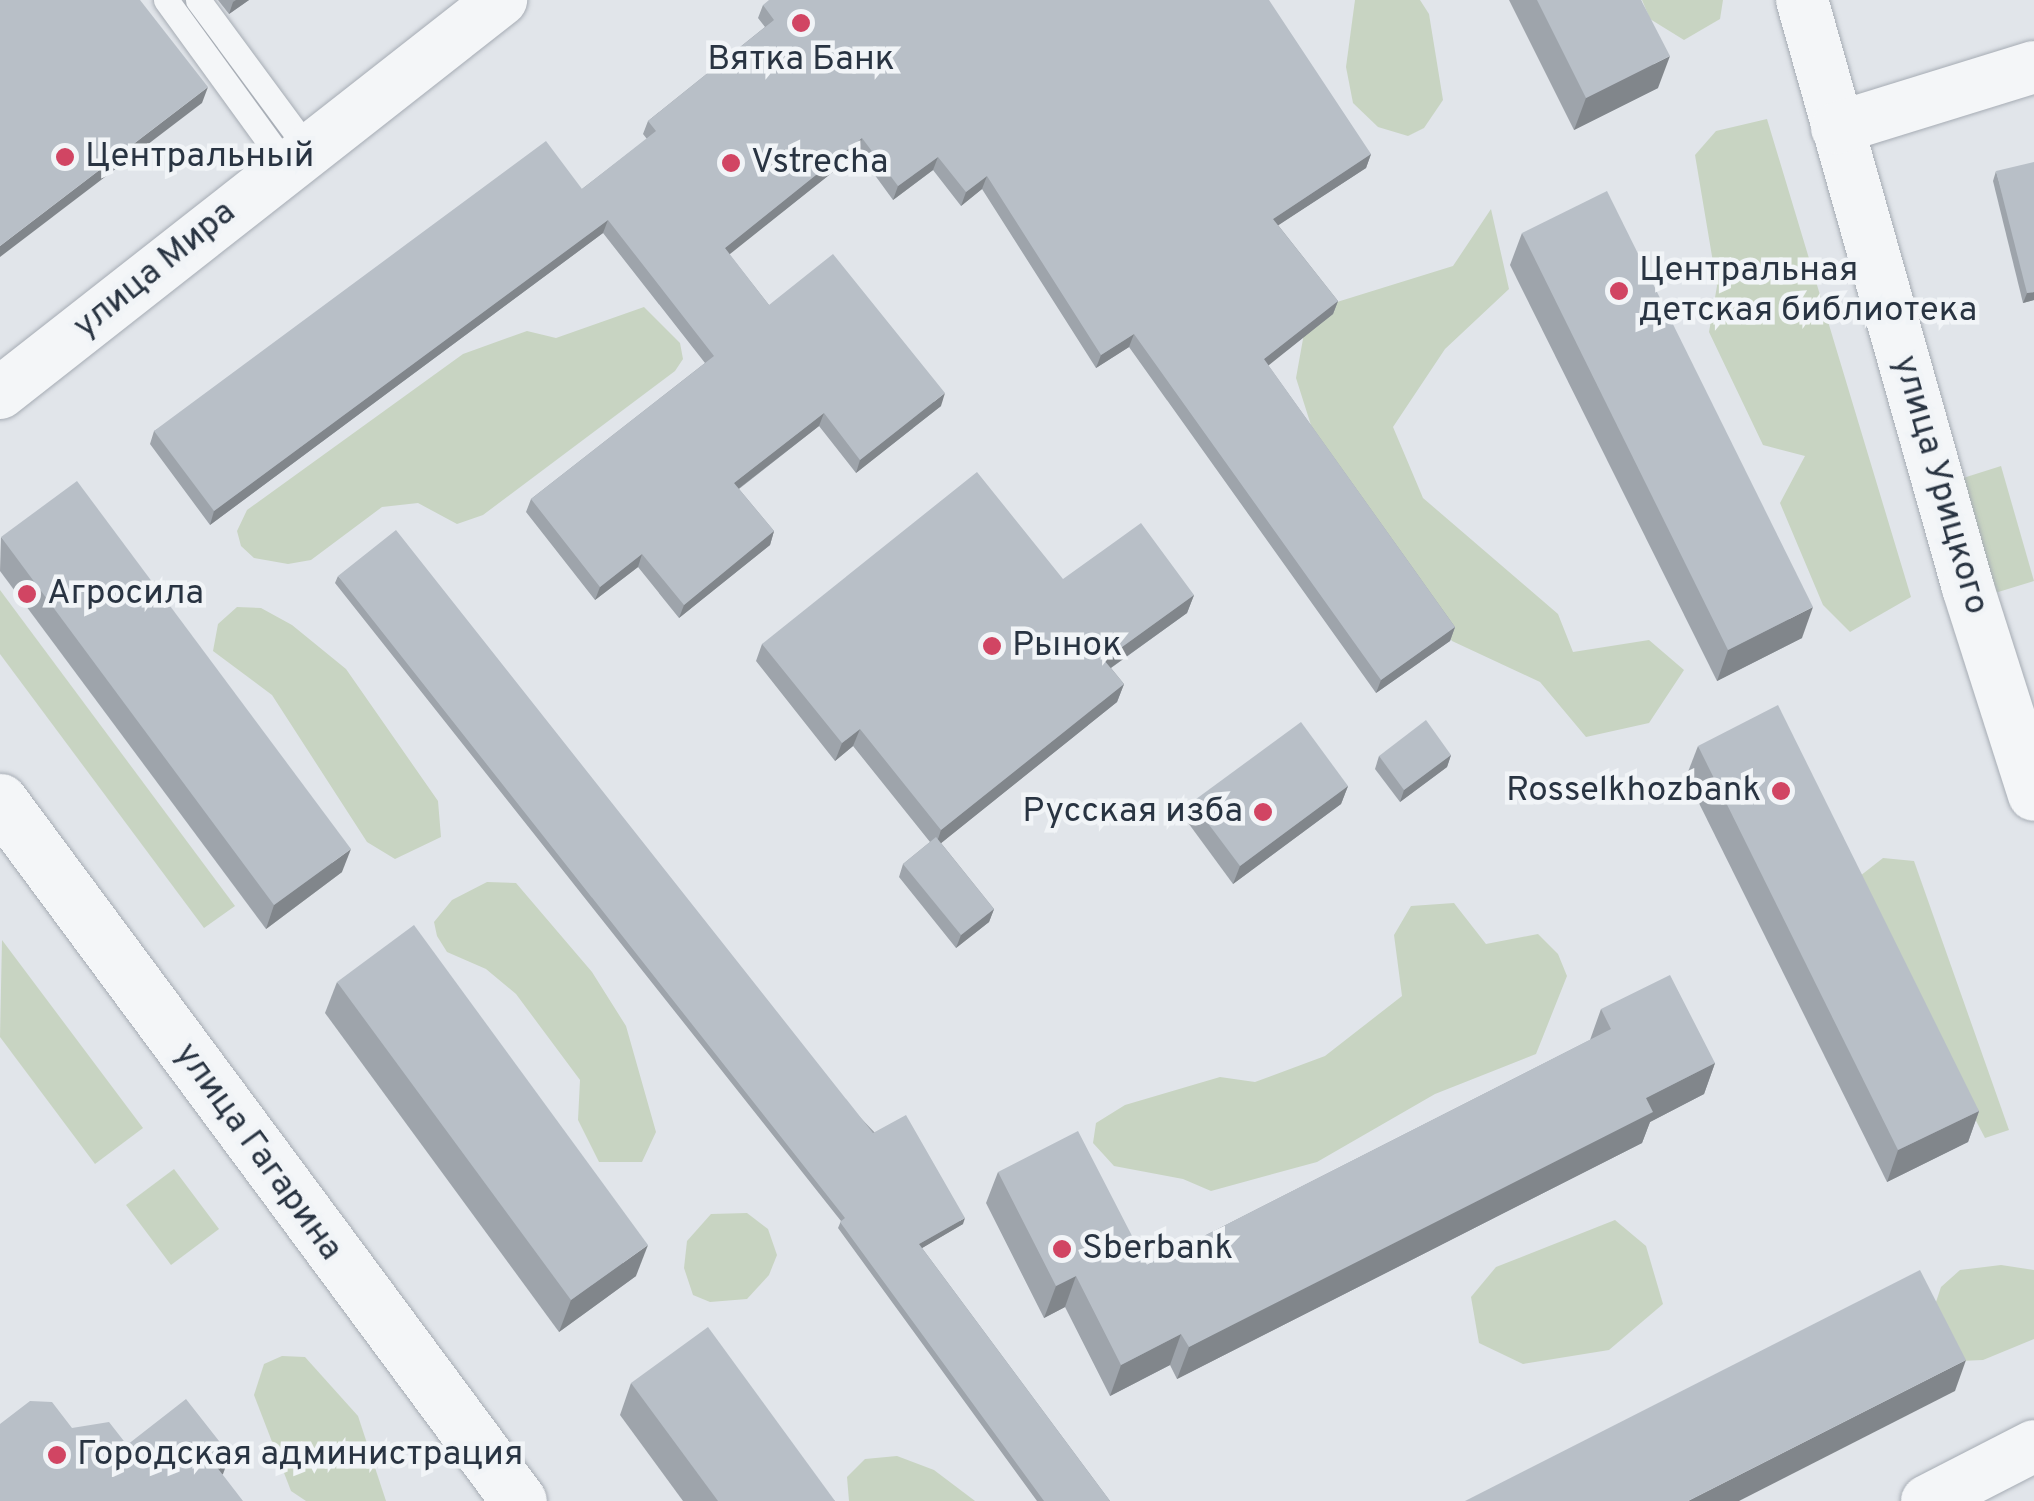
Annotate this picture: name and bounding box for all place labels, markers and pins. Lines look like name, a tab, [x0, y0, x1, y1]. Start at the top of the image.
marker: Вятка Банк	[790, 12, 812, 34]
place label: Вятка Банк	[707, 39, 895, 81]
place label: Центральный	[85, 136, 314, 178]
place label: Vstrecha	[751, 142, 888, 184]
marker: Центральный	[54, 146, 76, 168]
marker: Vstrecha	[720, 152, 742, 174]
place label: Центральная детская библиотека	[1639, 250, 1977, 332]
marker: Центральная детская библиотека	[1608, 280, 1630, 302]
place label: Агросила	[47, 573, 204, 615]
marker: Агросила	[16, 583, 38, 605]
place label: Рынок	[1012, 625, 1122, 667]
marker: Рынок	[981, 635, 1003, 657]
place label: Rosselkhozbank	[1506, 770, 1761, 812]
marker: Rosselkhozbank	[1770, 780, 1792, 802]
place label: Русская изба	[1022, 791, 1243, 833]
marker: Русская изба	[1252, 801, 1274, 823]
place label: Sberbank	[1082, 1228, 1233, 1270]
marker: Sberbank	[1051, 1238, 1073, 1260]
place label: Городская администрация	[77, 1434, 523, 1476]
marker: Городская администрация	[46, 1444, 68, 1466]

